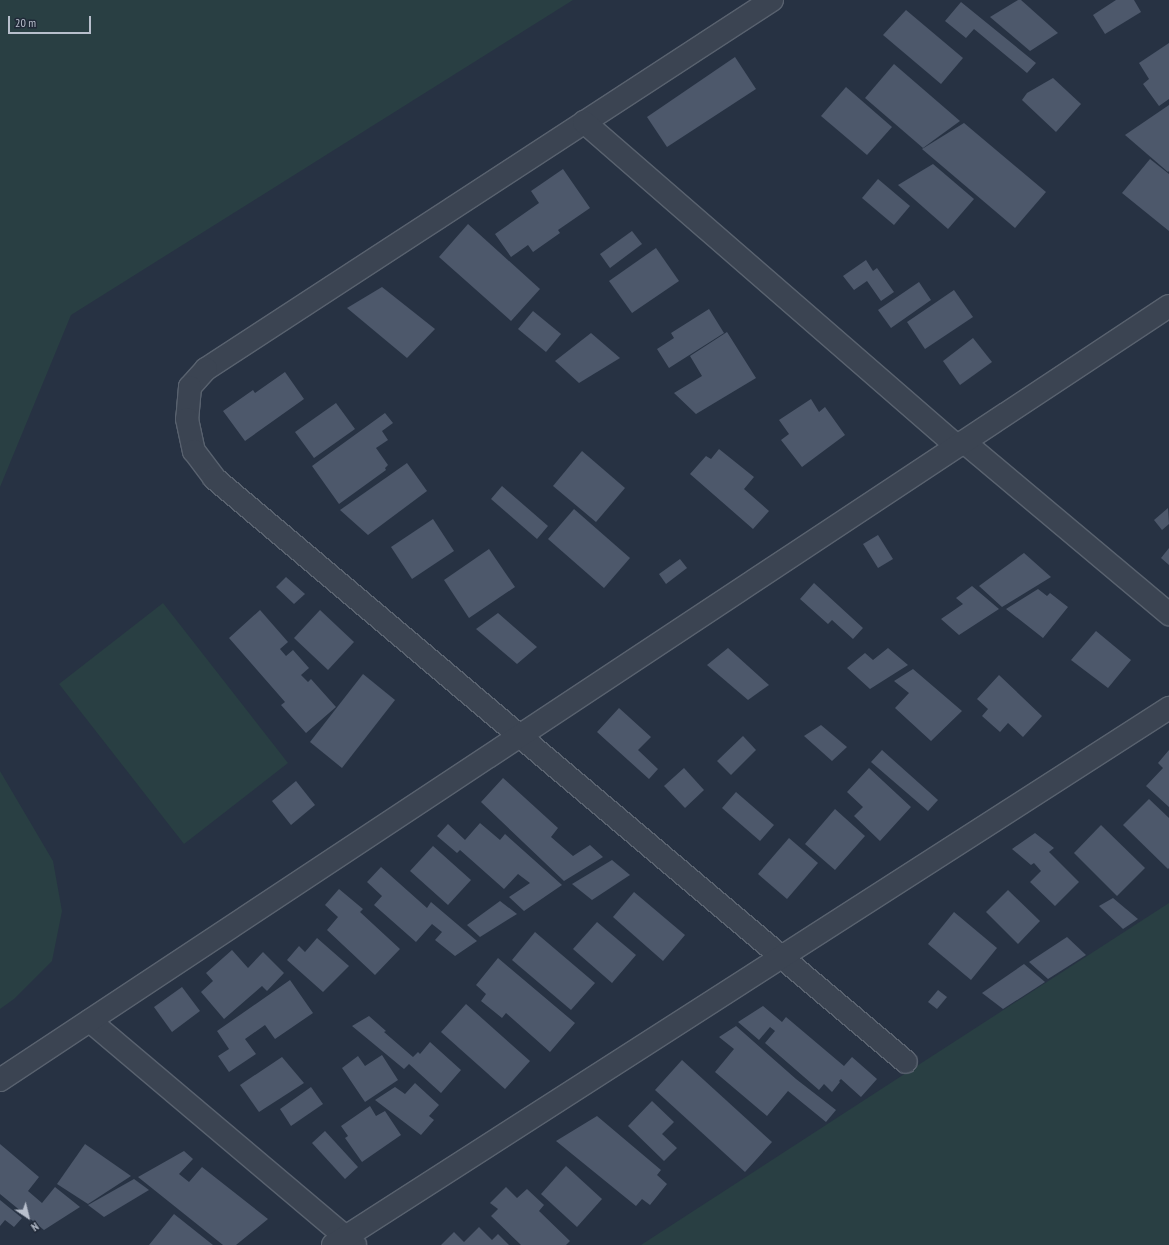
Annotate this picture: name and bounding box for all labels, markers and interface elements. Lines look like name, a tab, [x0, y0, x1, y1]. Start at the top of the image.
scale bar	[10, 8, 93, 34]
text: 20 m	[15, 15, 36, 30]
north arrow	[8, 1197, 48, 1237]
text: N	[28, 1219, 41, 1234]

